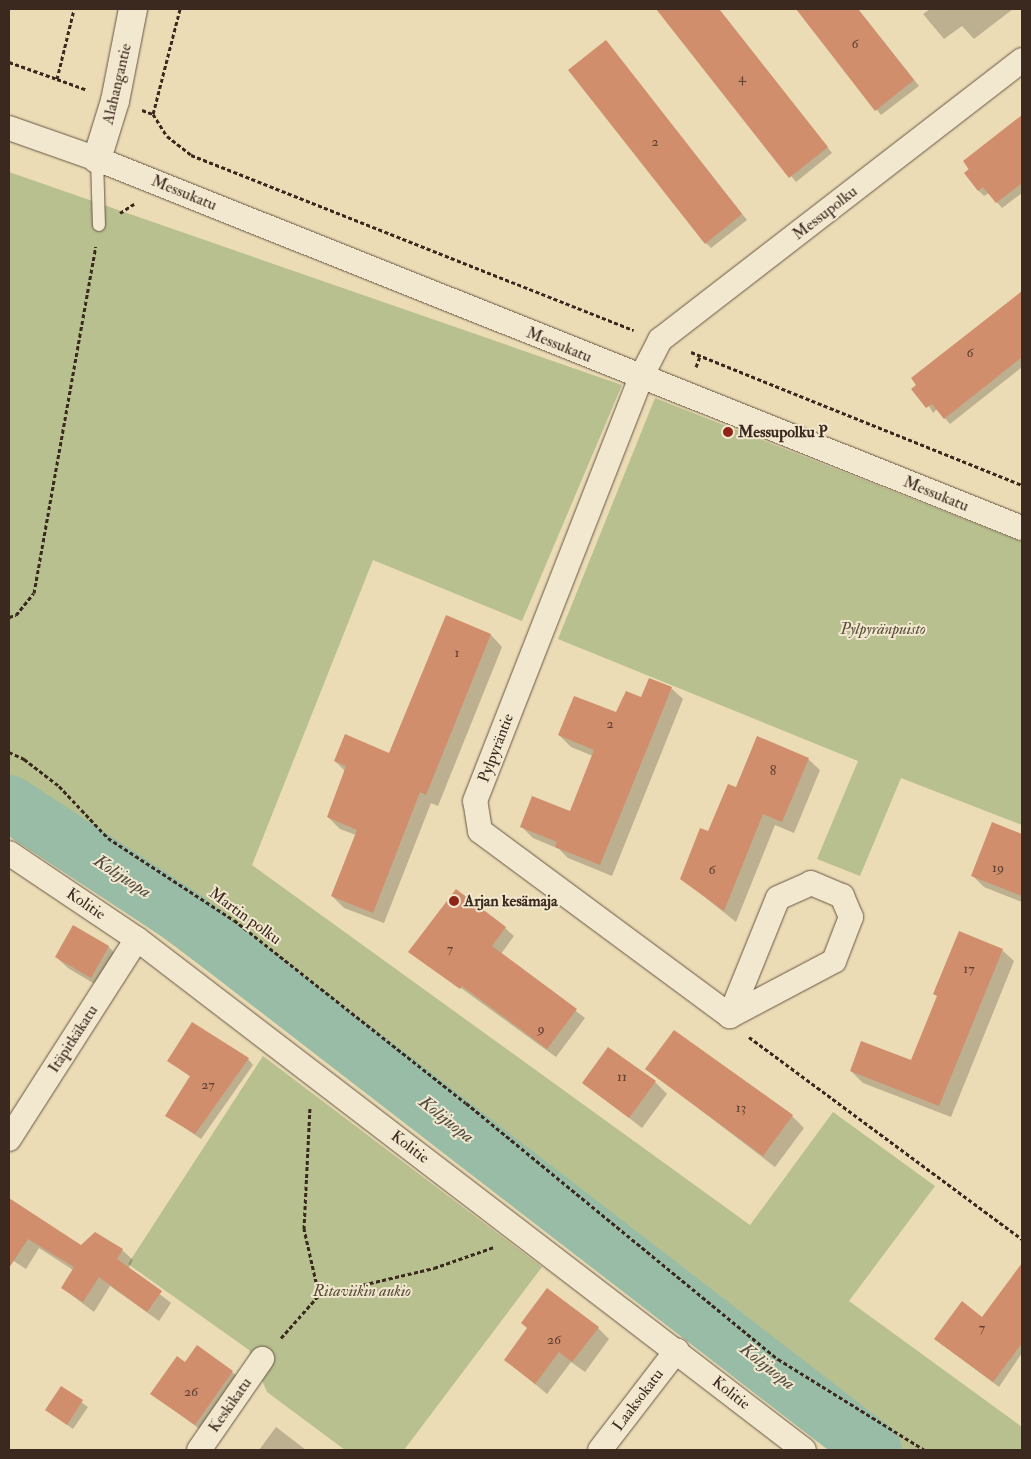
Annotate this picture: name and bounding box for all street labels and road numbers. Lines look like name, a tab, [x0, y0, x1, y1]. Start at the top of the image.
street label: Alahangantie	[98, 42, 136, 126]
street label: Messukatu	[149, 171, 219, 215]
street label: Messupolku	[789, 182, 861, 244]
street label: Messukatu	[524, 323, 594, 367]
street label: Messukatu	[901, 472, 971, 516]
street label: Pylpyräntie	[474, 711, 518, 785]
street label: Martin polku	[205, 883, 285, 949]
street label: Kolitie	[63, 884, 109, 924]
street label: Itäpitkäkatu	[44, 1001, 102, 1077]
street label: Kolitie	[387, 1126, 433, 1168]
street label: Laaksokatu	[608, 1365, 668, 1435]
street label: Kolitie	[708, 1372, 754, 1414]
street label: Keskikatu	[204, 1374, 256, 1436]

